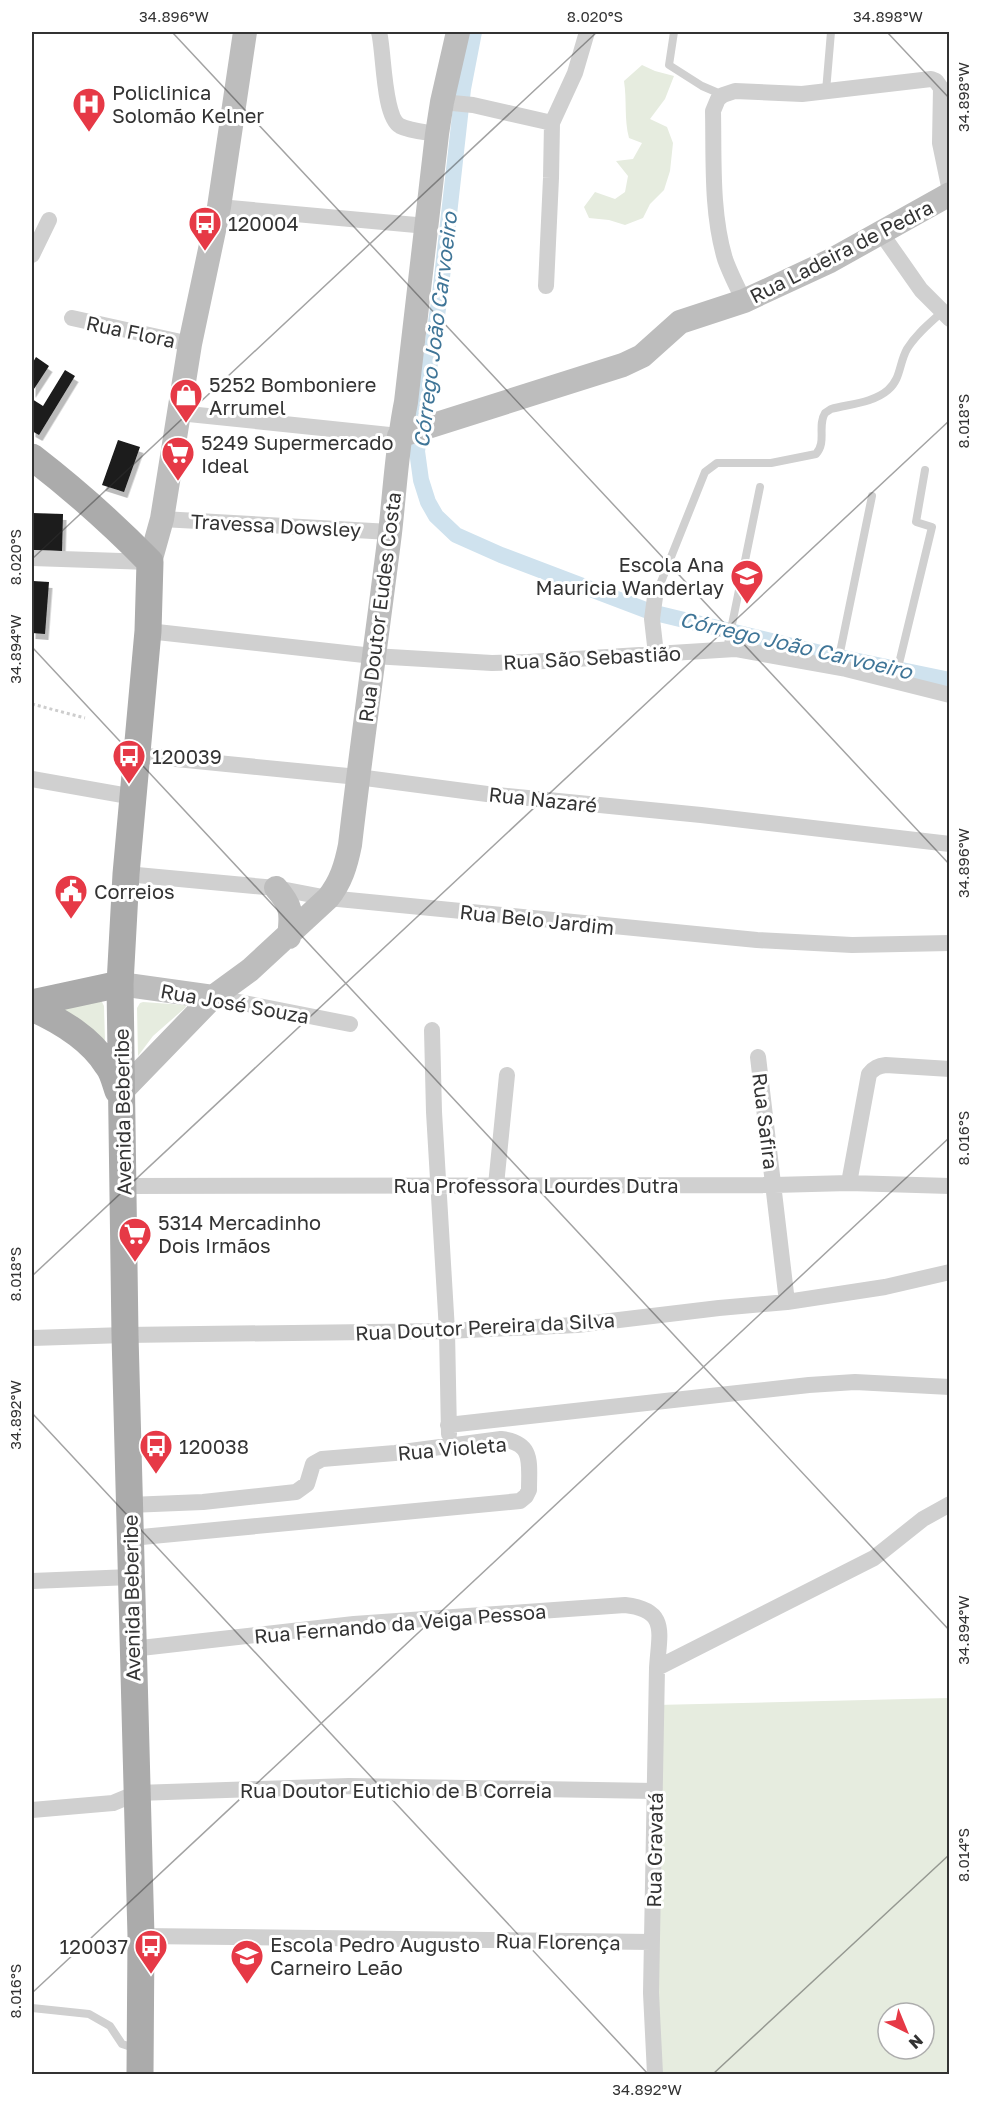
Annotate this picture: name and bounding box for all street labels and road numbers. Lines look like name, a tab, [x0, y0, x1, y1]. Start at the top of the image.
street label: Rua Ladeira de Pedra	[745, 194, 937, 308]
street label: Rua Flora	[84, 310, 178, 352]
street label: Rua Doutor Eudes Costa	[353, 490, 405, 724]
street label: Travessa Dowsley	[190, 509, 362, 541]
street label: Rua São Sebastião	[503, 640, 681, 674]
street label: Rua Nazaré	[488, 781, 598, 817]
street label: Rua Belo Jardim	[459, 899, 615, 939]
street label: Rua José Souza	[159, 978, 311, 1028]
street label: Avenida Beberibe	[109, 1028, 135, 1196]
street label: Rua Safira	[748, 1071, 784, 1171]
street label: Rua Professora Lourdes Dutra	[393, 1173, 679, 1197]
street label: Rua Doutor Pereira da Silva	[354, 1307, 616, 1345]
street label: Rua Violeta	[396, 1431, 508, 1465]
street label: Avenida Beberibe	[118, 1514, 144, 1682]
street label: Rua Fernando da Veiga Pessoa	[253, 1598, 547, 1648]
street label: Rua Doutor Eutichio de B Correia	[240, 1778, 552, 1802]
street label: Rua Gravatá	[641, 1792, 667, 1908]
street label: Rua Florença	[495, 1928, 621, 1954]

